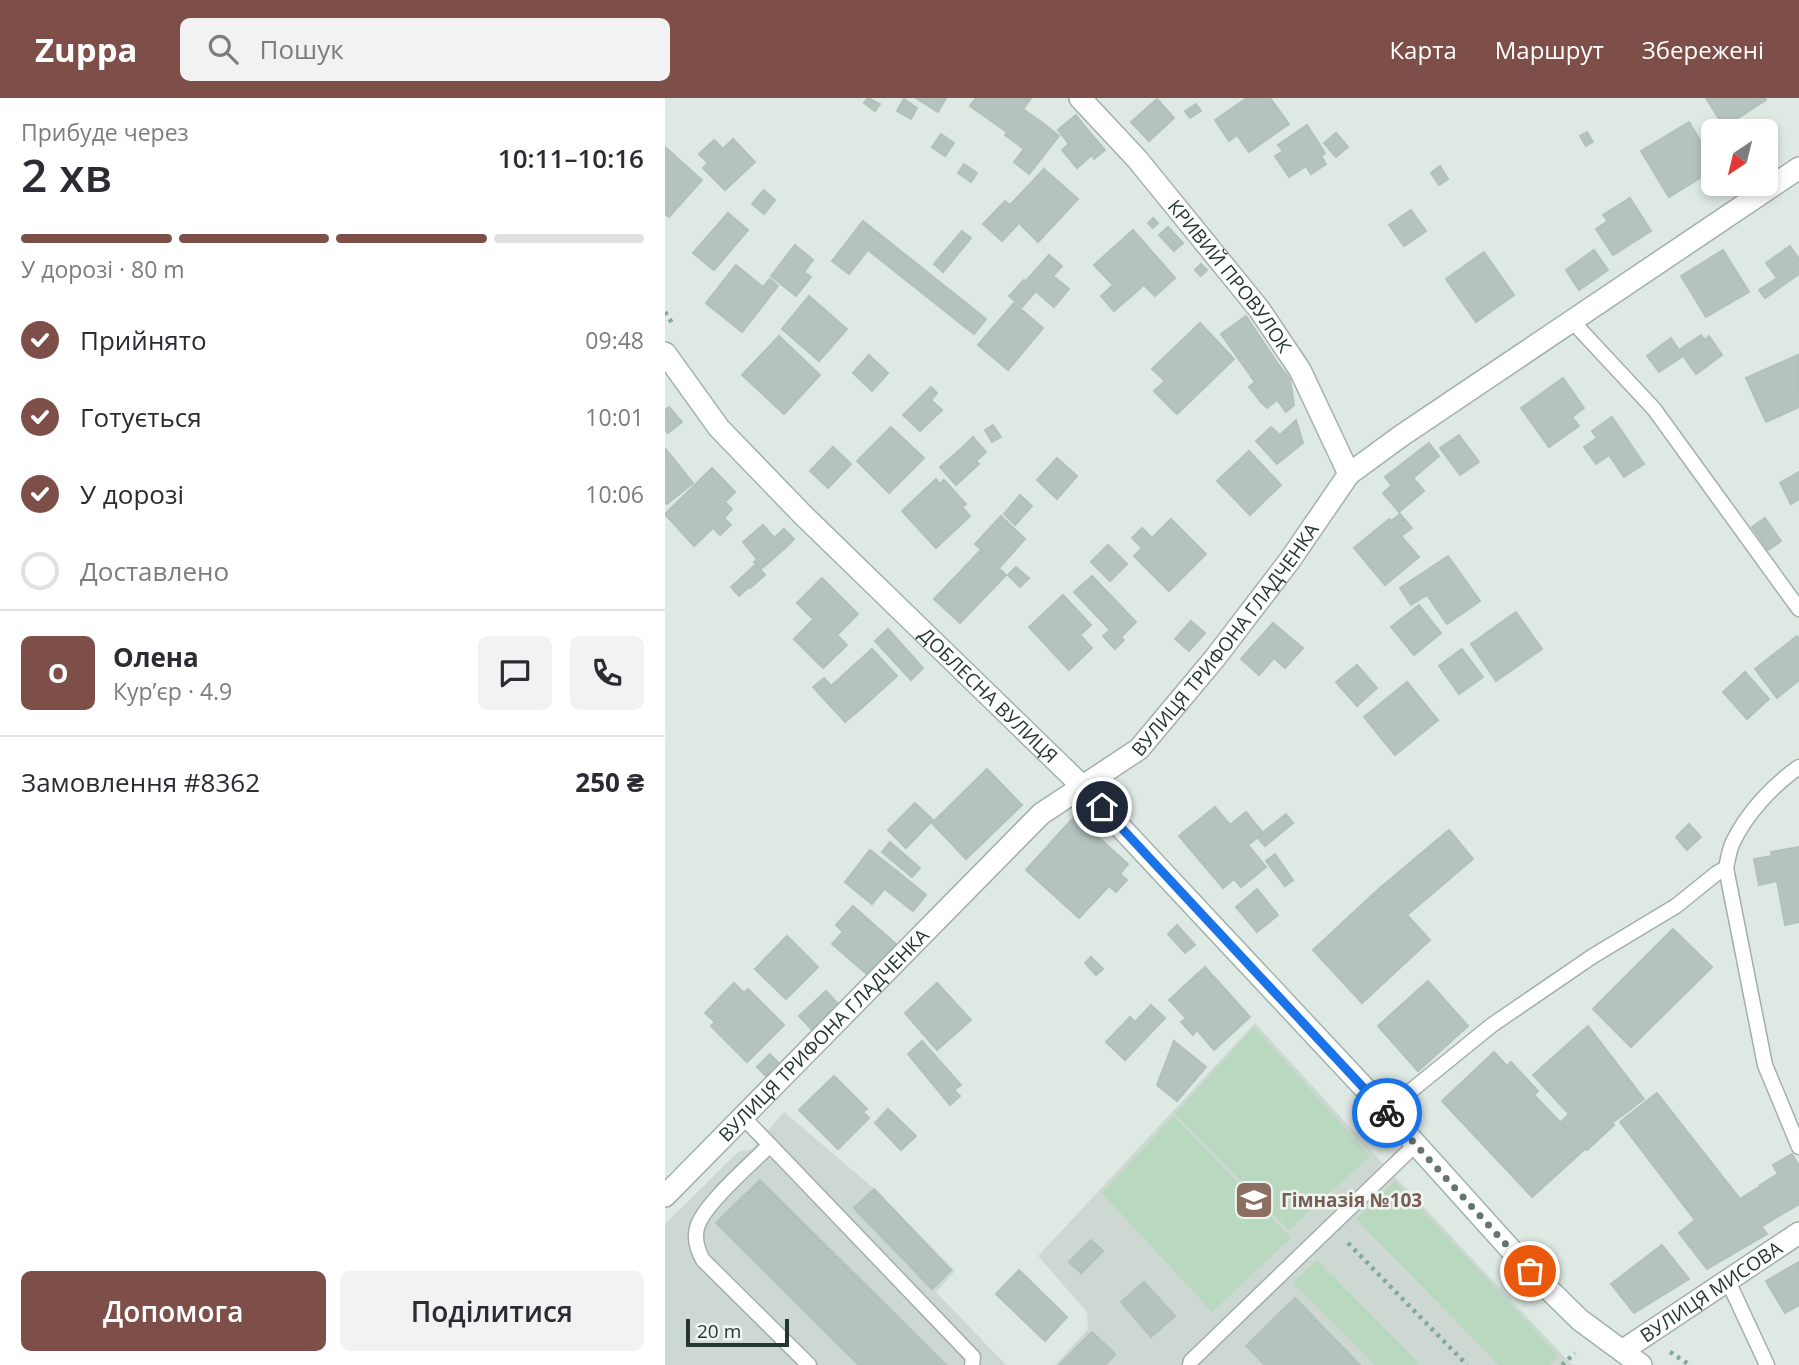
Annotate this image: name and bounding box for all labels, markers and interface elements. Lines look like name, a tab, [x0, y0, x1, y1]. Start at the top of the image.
search box	[180, 18, 670, 81]
text: Zuppa	[35, 27, 138, 72]
icon: search	[204, 30, 242, 68]
text: Пошук	[260, 31, 344, 67]
text: Карта	[1389, 33, 1457, 66]
text: Маршрут	[1495, 33, 1604, 66]
text: Збережені	[1642, 33, 1764, 66]
text: Прибуде через	[21, 116, 189, 148]
north arrow	[1701, 119, 1778, 196]
map controls	[1701, 119, 1778, 196]
text: 10:11–10:16	[498, 140, 644, 176]
text: 2 хв	[21, 143, 112, 205]
street label: КРИВИЙ ПРОВУЛОК	[1162, 194, 1298, 358]
text: У дорозі · 80 m	[21, 253, 185, 285]
icon: check	[21, 321, 59, 359]
text: Прийнято	[80, 322, 207, 358]
text: 09:48	[585, 324, 644, 356]
icon: check	[21, 398, 59, 436]
text: Готується	[80, 399, 202, 435]
text: 10:01	[585, 401, 644, 433]
icon: check	[21, 475, 59, 513]
text: У дорозі	[80, 476, 184, 512]
text: 10:06	[585, 478, 644, 510]
street label: ВУЛИЦЯ ТРИФОНА ГЛАДЧЕНКА	[1126, 518, 1325, 762]
text: Доставлено	[80, 553, 229, 589]
street label: ДОБЛЕСНА ВУЛИЦЯ	[913, 622, 1064, 769]
button: chat	[478, 636, 552, 710]
button: phone	[570, 636, 644, 710]
text: Олена	[113, 639, 199, 675]
text: О	[48, 655, 68, 691]
text: Кур’єр · 4.9	[113, 675, 232, 707]
text: Замовлення #8362	[21, 764, 260, 800]
text: 250 ₴	[575, 764, 644, 800]
pin	[1072, 777, 1132, 837]
icon: home	[1083, 788, 1121, 826]
street label: ВУЛИЦЯ ТРИФОНА ГЛАДЧЕНКА	[713, 923, 934, 1147]
courier	[1352, 1078, 1422, 1148]
icon: bike	[1368, 1094, 1406, 1132]
school or university icon: Гімназія №103	[1233, 1179, 1275, 1221]
place label: Гімназія №103	[1281, 1187, 1422, 1213]
street label: ВУЛИЦЯ МИСОВА	[1635, 1235, 1787, 1348]
pin	[1500, 1241, 1560, 1301]
icon: bag	[1511, 1252, 1549, 1290]
button: Допомога	[21, 1271, 326, 1351]
button: Поділитися	[340, 1271, 644, 1351]
scale bar	[686, 1316, 789, 1348]
text: 20 m	[697, 1318, 741, 1344]

